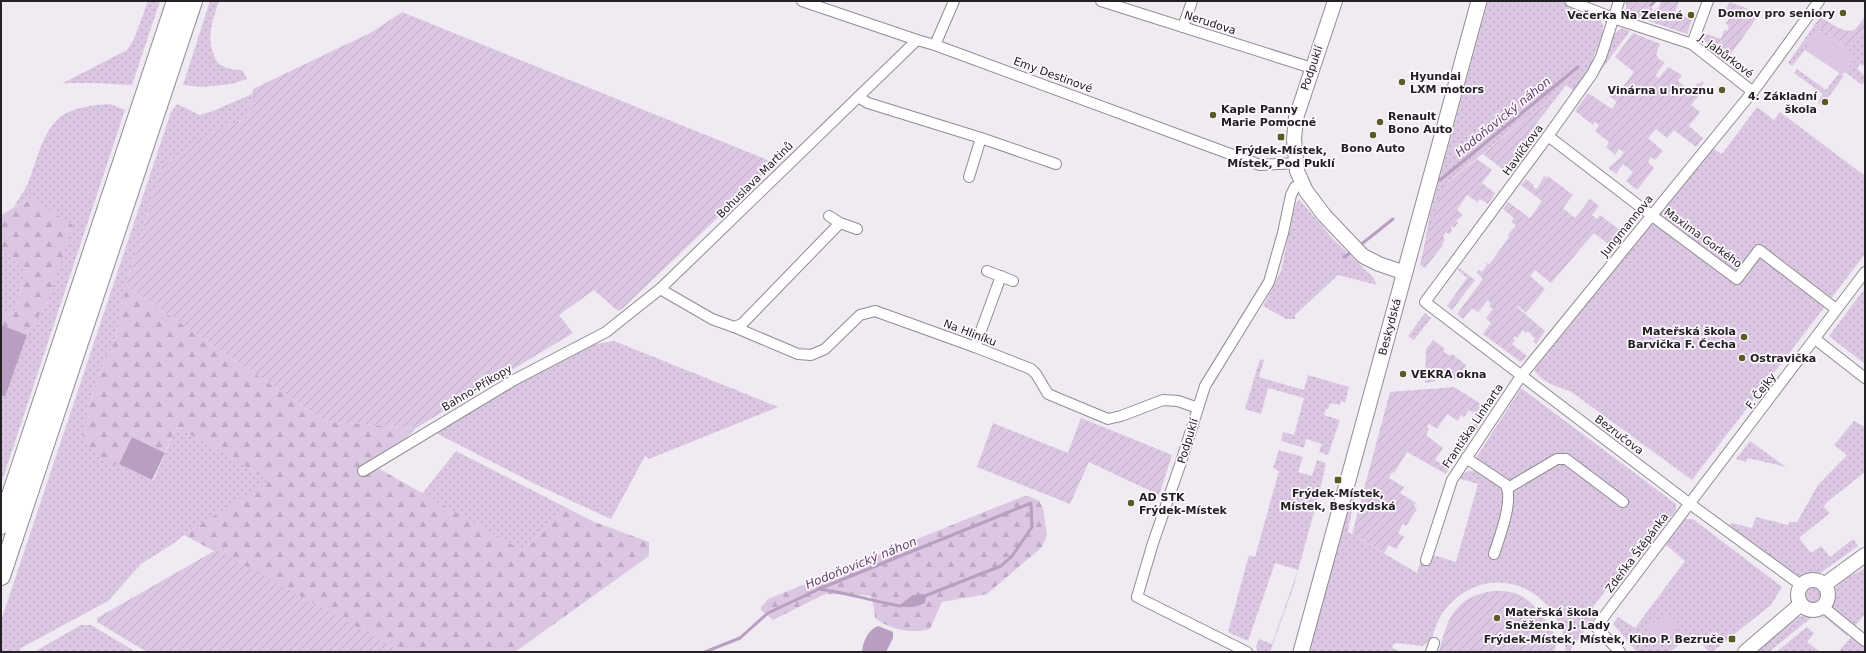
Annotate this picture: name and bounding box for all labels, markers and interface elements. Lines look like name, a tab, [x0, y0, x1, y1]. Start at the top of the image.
place label: Domov pro seniory	[1718, 7, 1835, 20]
marker: Domov pro seniory	[1838, 8, 1848, 18]
street label: Nerudova	[1183, 9, 1237, 37]
place label: Večerka Na Zelené	[1567, 9, 1683, 22]
marker: Večerka Na Zelené	[1686, 10, 1696, 20]
street label: J. Jabůrkové	[1695, 31, 1756, 81]
street label: Podpuklí	[1298, 43, 1326, 92]
street label: Emy Destinové	[1012, 55, 1094, 95]
place label: Hyundai LXM motors	[1410, 70, 1485, 96]
water label: Hodoňovický náhon	[1452, 74, 1554, 160]
marker: Hyundai LXM motors	[1397, 77, 1407, 87]
place label: Vinárna u hroznu	[1608, 84, 1714, 97]
marker: Vinárna u hroznu	[1717, 85, 1727, 95]
place label: 4. Základní škola	[1748, 90, 1818, 116]
marker: 4. Základní škola	[1820, 97, 1830, 107]
place label: Kaple Panny Marie Pomocné	[1221, 103, 1316, 129]
marker: Kaple Panny Marie Pomocné	[1208, 110, 1218, 120]
place label: Renault Bono Auto	[1388, 110, 1453, 136]
marker: Renault Bono Auto	[1375, 117, 1385, 127]
street label: Havlíčkova	[1500, 122, 1546, 178]
marker: Bono Auto	[1368, 130, 1378, 140]
marker: Frýdek-Místek, Místek, Pod Puklí	[1276, 132, 1286, 142]
street label: Bohuslava Martinů	[714, 139, 796, 221]
place label: Bono Auto	[1341, 142, 1406, 155]
place label: Frýdek-Místek, Místek, Pod Puklí	[1227, 144, 1336, 170]
street label: Jungmannova	[1598, 193, 1656, 260]
street label: Maxima Gorkého	[1662, 205, 1745, 271]
street label: Beskydská	[1376, 297, 1404, 357]
street label: Na Hliníku	[942, 317, 998, 349]
place label: Mateřská škola Barvička F. Čecha	[1628, 325, 1736, 351]
marker: Mateřská škola Barvička F. Čecha	[1739, 332, 1749, 342]
place label: Ostravička	[1750, 352, 1816, 365]
marker: Ostravička	[1737, 353, 1747, 363]
street label: Bahno-Příkopy	[440, 362, 515, 414]
place label: VEKRA okna	[1411, 368, 1487, 381]
marker: VEKRA okna	[1398, 369, 1408, 379]
street label: F. Čejky	[1743, 370, 1779, 412]
street label: Františka Linharta	[1440, 381, 1506, 471]
street label: Bezručova	[1592, 412, 1646, 458]
street label: Podpuklí	[1175, 416, 1201, 465]
marker: Frýdek-Místek, Místek, Beskydská	[1333, 475, 1343, 485]
place label: Frýdek-Místek, Místek, Beskydská	[1280, 487, 1396, 513]
place label: AD STK Frýdek-Místek	[1139, 491, 1228, 517]
marker: AD STK Frýdek-Místek	[1126, 498, 1136, 508]
street label: Zdeňka Štěpánka	[1603, 511, 1671, 595]
water label: Hodoňovický náhon	[803, 534, 919, 592]
place label: Mateřská škola Sněženka J. Lady	[1505, 606, 1610, 632]
marker: Mateřská škola Sněženka J. Lady	[1492, 613, 1502, 623]
place label: Frýdek-Místek, Místek, Kino P. Bezruče	[1484, 633, 1724, 646]
marker: Frýdek-Místek, Místek, Kino P. Bezruče	[1727, 634, 1737, 644]

